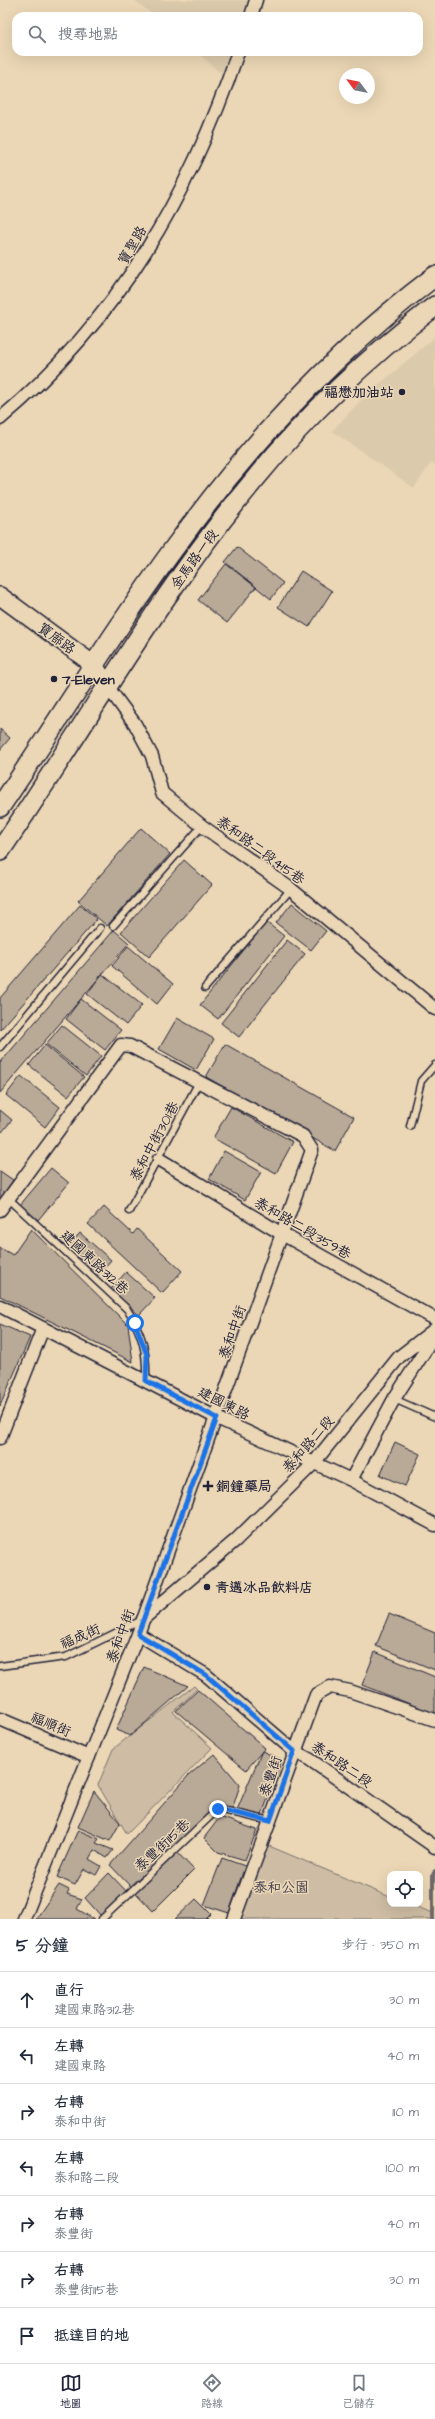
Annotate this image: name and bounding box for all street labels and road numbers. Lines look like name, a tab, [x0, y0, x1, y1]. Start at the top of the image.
street label: 寶聖路	[114, 222, 152, 269]
street label: 金馬路一段	[166, 525, 223, 594]
street label: 寶廍路	[34, 618, 79, 659]
street label: 泰和路二段415巷	[212, 812, 310, 890]
street label: 泰和中街301巷	[125, 1097, 185, 1185]
street label: 泰和路二段359巷	[250, 1193, 356, 1265]
street label: 建國東路312巷	[56, 1226, 134, 1300]
street label: 泰和中街	[214, 1303, 252, 1362]
street label: 建國東路	[194, 1382, 253, 1426]
street label: 泰和路二段	[278, 1412, 339, 1478]
street label: 泰和中街	[102, 1607, 140, 1666]
street label: 福成街	[57, 1619, 104, 1655]
street label: 福順街	[27, 1708, 74, 1742]
street label: 泰和路二段	[307, 1737, 376, 1793]
street label: 泰豐街	[255, 1753, 287, 1799]
street label: 泰豐街115巷	[130, 1814, 196, 1877]

